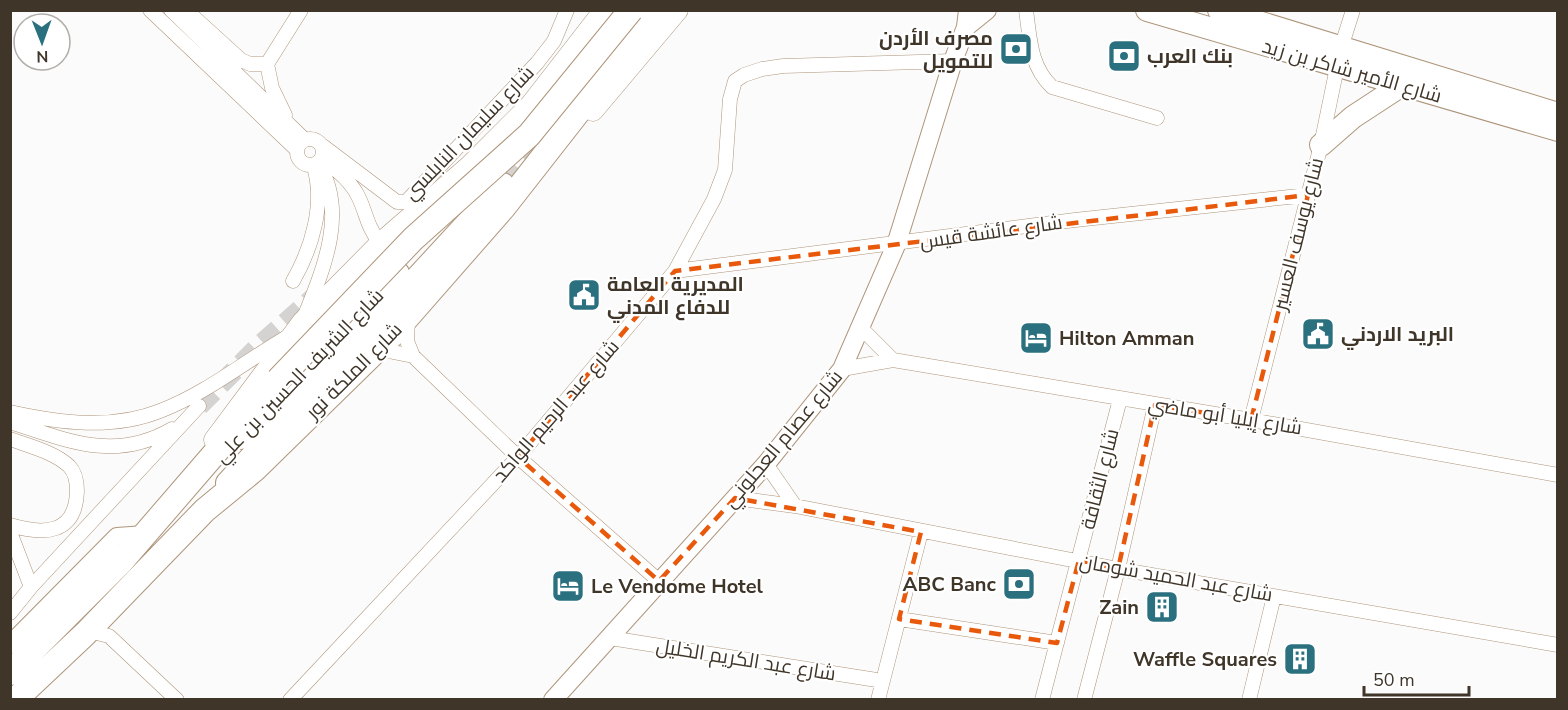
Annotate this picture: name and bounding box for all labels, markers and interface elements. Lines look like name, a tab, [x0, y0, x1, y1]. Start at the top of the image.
north arrow	[12, 12, 72, 72]
place label: مصرف الأردن للتمويل	[879, 25, 993, 75]
bank icon: مصرف الأردن للتمويل	[998, 31, 1034, 67]
street label: شارع الأمير شاكر بن زيد	[1259, 32, 1445, 110]
bank icon: بنك العرب	[1106, 38, 1142, 74]
place label: بنك العرب	[1147, 43, 1233, 70]
text: N	[36, 45, 48, 67]
street label: شارع سليمان النابلسي	[398, 60, 541, 207]
street label: شارع يوسف العسير	[1266, 155, 1330, 314]
street label: شارع عائشة قيس	[918, 209, 1064, 255]
place label: المديرية العامة للدفاع المدني	[607, 271, 744, 323]
public building icon: المديرية العامة للدفاع المدني	[566, 277, 602, 313]
street label: شارع الشريف الحسين بن علي	[208, 283, 391, 471]
public building icon: البريد الاردني	[1300, 316, 1336, 352]
street label: شارع الملكة نور	[299, 317, 408, 426]
hotel icon: Hilton Amman	[1018, 320, 1054, 356]
place label: البريد الاردني	[1341, 321, 1454, 350]
place label: Hilton Amman	[1059, 325, 1194, 352]
street label: شارع عبد الرحيم الواكد	[487, 334, 625, 488]
street label: شارع عصام العجلوني	[717, 364, 850, 515]
street label: شارع إيليا أبو ماضي	[1146, 390, 1304, 442]
street label: شارع الثقافة	[1074, 426, 1126, 532]
street label: شارع عبد الحميد شومان	[1077, 548, 1275, 608]
bank icon: ABC Banc	[1001, 566, 1037, 602]
hotel icon: Le Vendome Hotel	[550, 568, 586, 604]
place label: ABC Banc	[903, 571, 997, 598]
place label: Le Vendome Hotel	[591, 573, 764, 600]
building icon: Zain	[1144, 589, 1180, 625]
place label: Zain	[1099, 594, 1139, 621]
street label: شارع عبد الكريم الخليل	[654, 632, 838, 688]
building icon: Waffle Squares	[1282, 641, 1318, 677]
place label: Waffle Squares	[1133, 646, 1277, 673]
scale bar	[1364, 659, 1469, 697]
text: 50 m	[1373, 668, 1415, 692]

